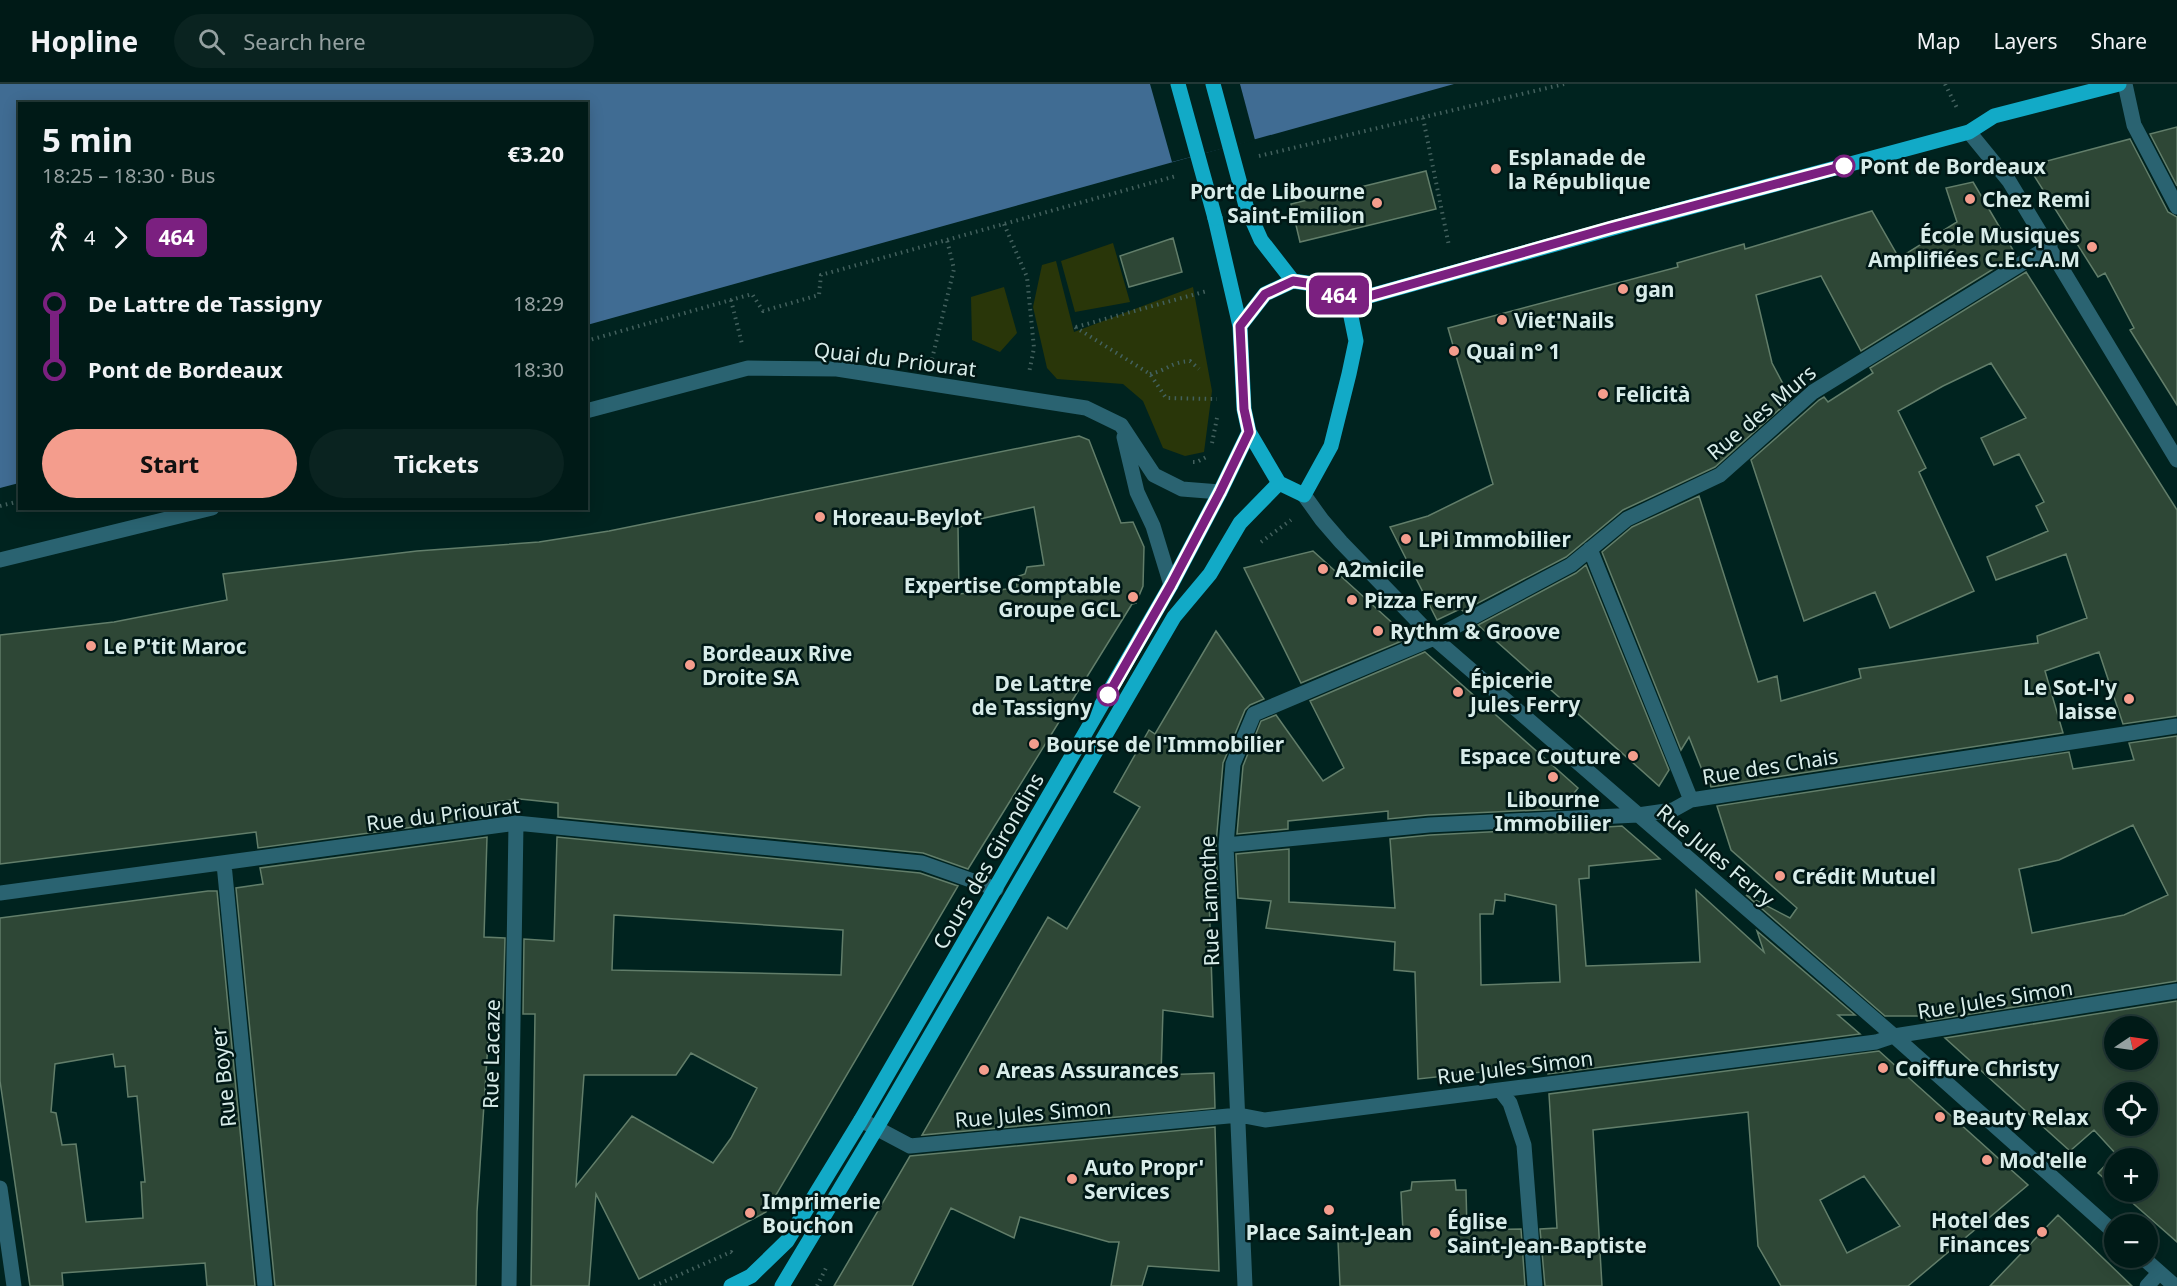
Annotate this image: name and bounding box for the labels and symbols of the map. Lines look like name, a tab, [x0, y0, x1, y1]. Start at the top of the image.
place label: Esplanade de la République	[1508, 143, 1651, 195]
place label: Pont de Bordeaux	[1860, 152, 2047, 180]
marker: Pont de Bordeaux	[1833, 155, 1855, 177]
marker: Esplanade de la République	[1489, 162, 1503, 176]
place label: Port de Libourne Saint-Emilion	[1190, 177, 1365, 229]
place label: Chez Remi	[1982, 185, 2090, 213]
marker: Chez Remi	[1963, 192, 1977, 206]
marker: Port de Libourne Saint-Emilion	[1370, 196, 1384, 210]
place label: École Musiques Amplifiées C.E.C.A.M	[1868, 221, 2080, 273]
marker: École Musiques Amplifiées C.E.C.A.M	[2085, 240, 2099, 254]
place label: gan	[1635, 275, 1675, 303]
line badge: 464	[1304, 276, 1374, 314]
marker: gan	[1616, 282, 1630, 296]
place label: Viet'Nails	[1514, 306, 1614, 334]
marker: Viet'Nails	[1495, 313, 1509, 327]
street label: Quai du Priourat	[812, 335, 978, 383]
place label: Quai n° 1	[1466, 337, 1561, 365]
marker: Quai n° 1	[1447, 344, 1461, 358]
street label: Rue des Murs	[1701, 358, 1821, 466]
place label: Felicità	[1615, 380, 1690, 408]
marker: Felicità	[1596, 387, 1610, 401]
place label: Horeau-Beylot	[832, 503, 982, 531]
marker: Horeau-Beylot	[813, 510, 827, 524]
place label: LPi Immobilier	[1418, 525, 1571, 553]
marker: LPi Immobilier	[1399, 532, 1413, 546]
place label: A2micile	[1335, 555, 1424, 583]
marker: A2micile	[1316, 562, 1330, 576]
place label: Expertise Comptable Groupe GCL	[904, 571, 1121, 623]
place label: Pizza Ferry	[1364, 586, 1477, 614]
marker: Expertise Comptable Groupe GCL	[1126, 590, 1140, 604]
marker: Pizza Ferry	[1345, 593, 1359, 607]
place label: Rythm & Groove	[1390, 617, 1560, 645]
marker: Rythm & Groove	[1371, 624, 1385, 638]
place label: Le P'tit Maroc	[103, 632, 247, 660]
marker: Le P'tit Maroc	[84, 639, 98, 653]
place label: Bordeaux Rive Droite SA	[702, 639, 852, 691]
marker: Bordeaux Rive Droite SA	[683, 658, 697, 672]
place label: Épicerie Jules Ferry	[1468, 666, 1580, 718]
place label: De Lattre de Tassigny	[971, 669, 1092, 721]
place label: Le Sot-l'y laisse	[2023, 673, 2117, 725]
marker: De Lattre de Tassigny	[1097, 684, 1119, 706]
marker: Épicerie Jules Ferry	[1451, 685, 1465, 699]
marker: Le Sot-l'y laisse	[2122, 692, 2136, 706]
place label: Bourse de l'Immobilier	[1046, 730, 1285, 758]
marker: Bourse de l'Immobilier	[1027, 737, 1041, 751]
street label: Rue des Chais	[1700, 741, 1840, 791]
place label: Espace Couture	[1459, 742, 1621, 770]
marker: Espace Couture	[1626, 749, 1640, 763]
street label: Cours des Girondins	[926, 768, 1050, 954]
marker: Libourne Immobilier	[1546, 770, 1560, 784]
place label: Libourne Immobilier	[1495, 785, 1612, 837]
street label: Rue du Priourat	[364, 791, 522, 837]
street label: Rue Jules Ferry	[1651, 797, 1781, 913]
street label: Rue Lamothe	[1193, 835, 1225, 967]
place label: Crédit Mutuel	[1792, 862, 1936, 890]
marker: Crédit Mutuel	[1773, 869, 1787, 883]
street label: Rue Jules Simon	[1915, 973, 2075, 1025]
street label: Rue Lacaze	[476, 999, 506, 1109]
north arrow	[2104, 1016, 2158, 1070]
street label: Rue Boyer	[204, 1025, 242, 1128]
street label: Rue Jules Simon	[1435, 1044, 1595, 1090]
place label: Coiffure Christy	[1895, 1054, 2059, 1082]
place label: Areas Assurances	[996, 1056, 1179, 1084]
marker: Coiffure Christy	[1876, 1061, 1890, 1075]
marker: Areas Assurances	[977, 1063, 991, 1077]
street label: Rue Jules Simon	[954, 1092, 1112, 1134]
place label: Beauty Relax	[1952, 1103, 2089, 1131]
marker: Beauty Relax	[1933, 1110, 1947, 1124]
place label: Mod'elle	[1999, 1146, 2087, 1174]
place label: Auto Propr' Services	[1084, 1153, 1204, 1205]
marker: Mod'elle	[1980, 1153, 1994, 1167]
marker: Auto Propr' Services	[1065, 1172, 1079, 1186]
place label: Imprimerie Bouchon	[762, 1187, 881, 1239]
marker: Place Saint-Jean	[1322, 1203, 1336, 1217]
marker: Imprimerie Bouchon	[743, 1206, 757, 1220]
place label: Hotel des Finances	[1931, 1206, 2030, 1258]
place label: Église Saint-Jean-Baptiste	[1447, 1207, 1647, 1259]
place label: Place Saint-Jean	[1246, 1218, 1412, 1246]
marker: Hotel des Finances	[2035, 1225, 2049, 1239]
marker: Église Saint-Jean-Baptiste	[1428, 1226, 1442, 1240]

